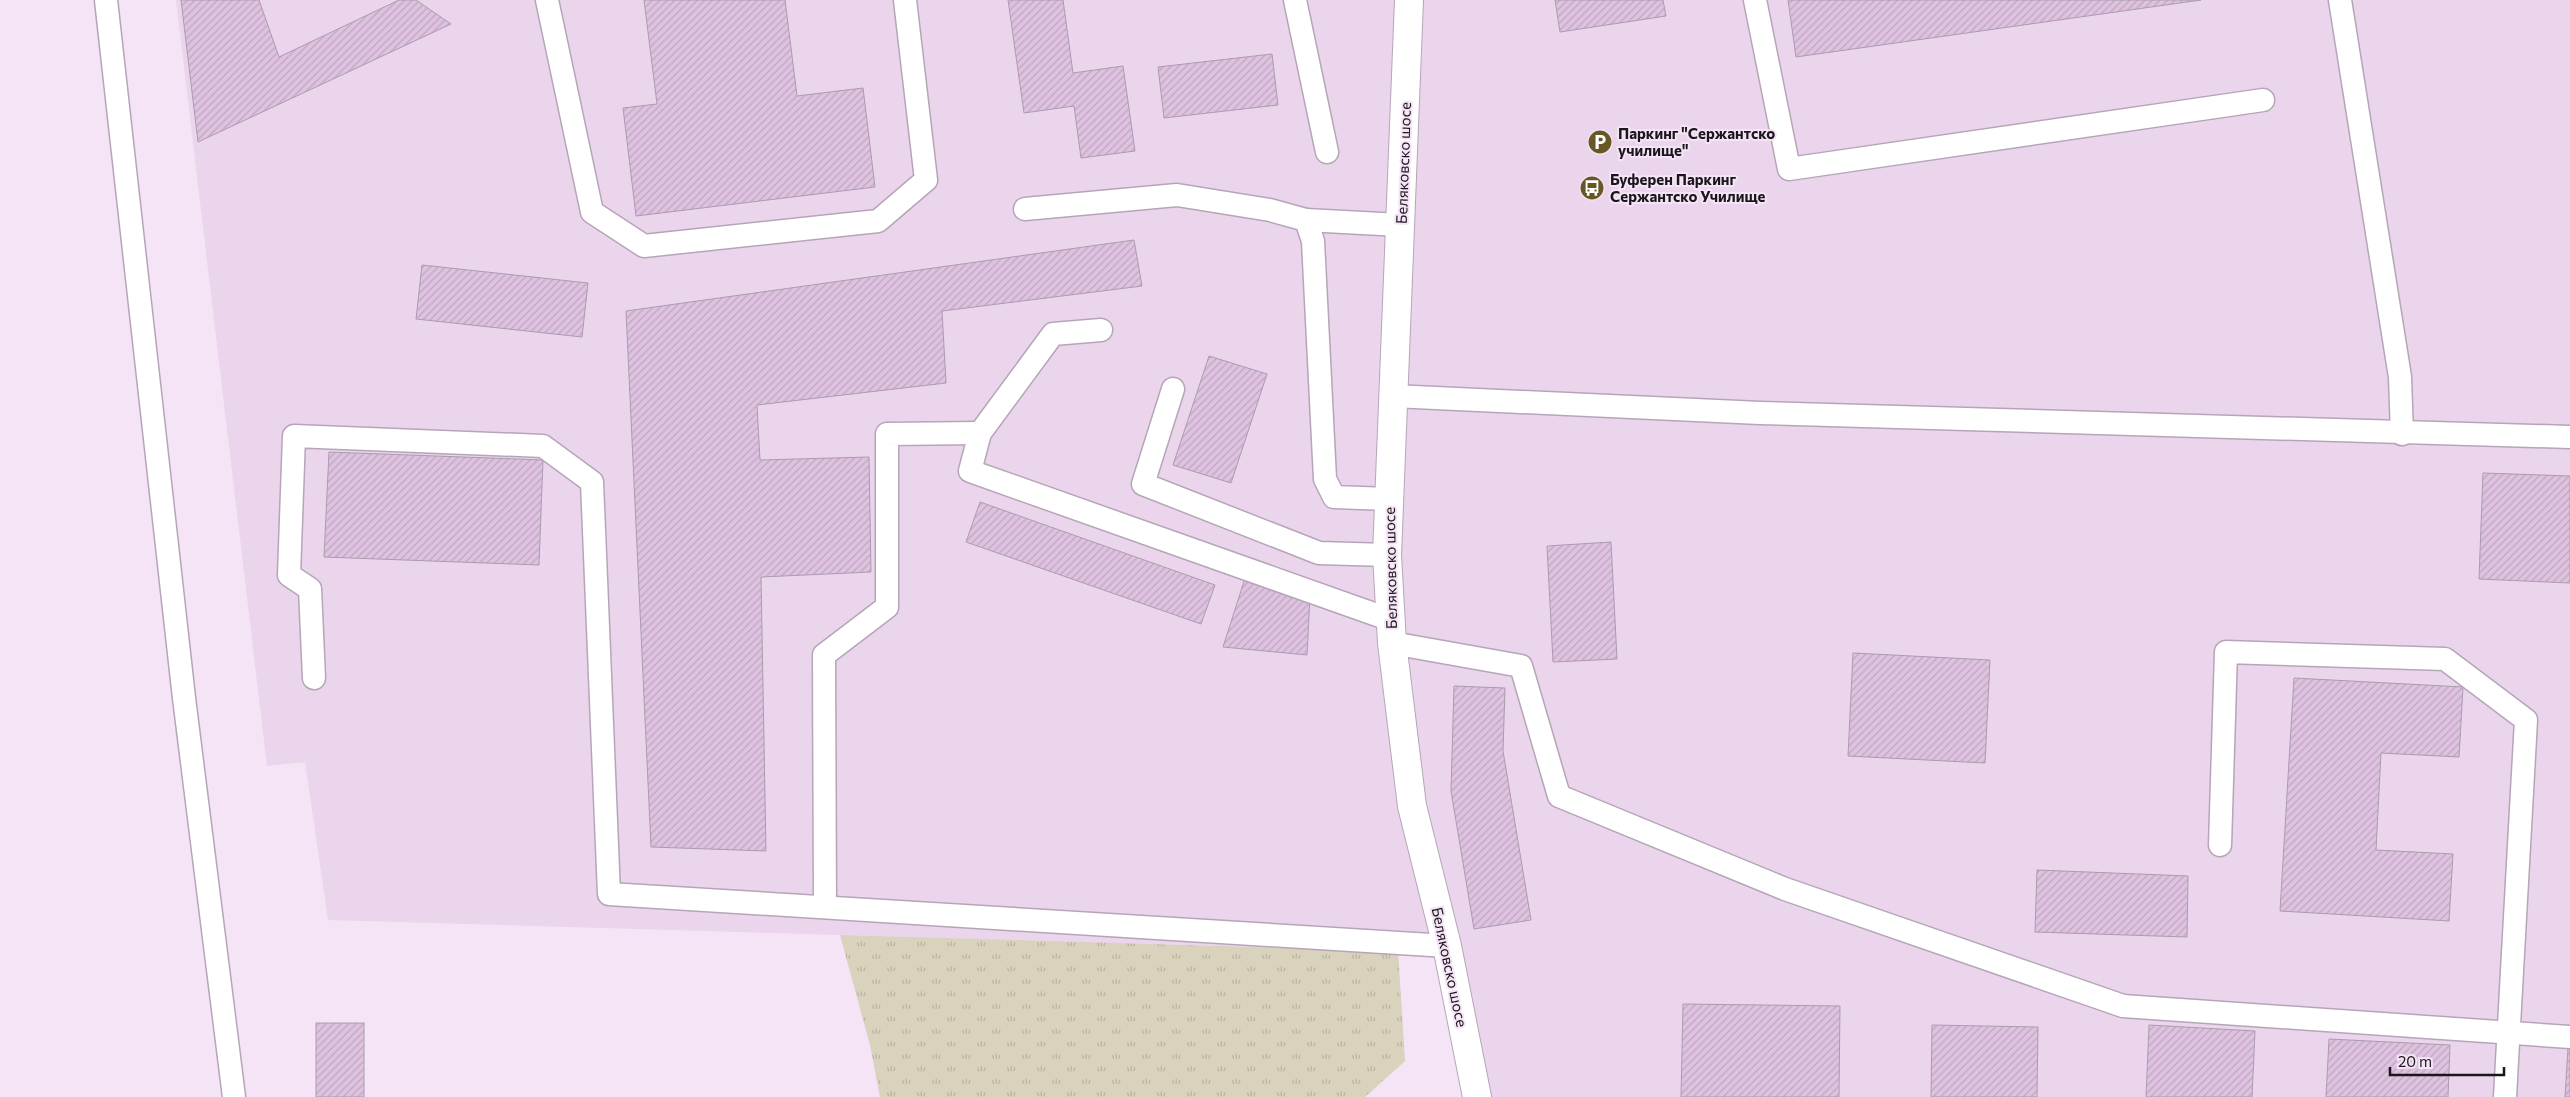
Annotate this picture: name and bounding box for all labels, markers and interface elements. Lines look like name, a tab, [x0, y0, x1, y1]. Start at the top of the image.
street label: Беляковско шосе	[1392, 102, 1414, 224]
place label: Паркинг "Сержантско училище"	[1618, 124, 1775, 159]
parking icon: Паркинг "Сержантско училище"	[1587, 129, 1613, 155]
place label: Буферен Паркинг Сержантско Училище	[1610, 170, 1766, 205]
bus stop icon: Буферен Паркинг Сержантско Училище	[1579, 175, 1605, 201]
street label: Беляковско шосе	[1380, 507, 1400, 629]
street label: Беляковско шосе	[1428, 905, 1472, 1029]
scale bar	[2390, 1044, 2504, 1076]
text: 20 m	[2398, 1052, 2432, 1070]

